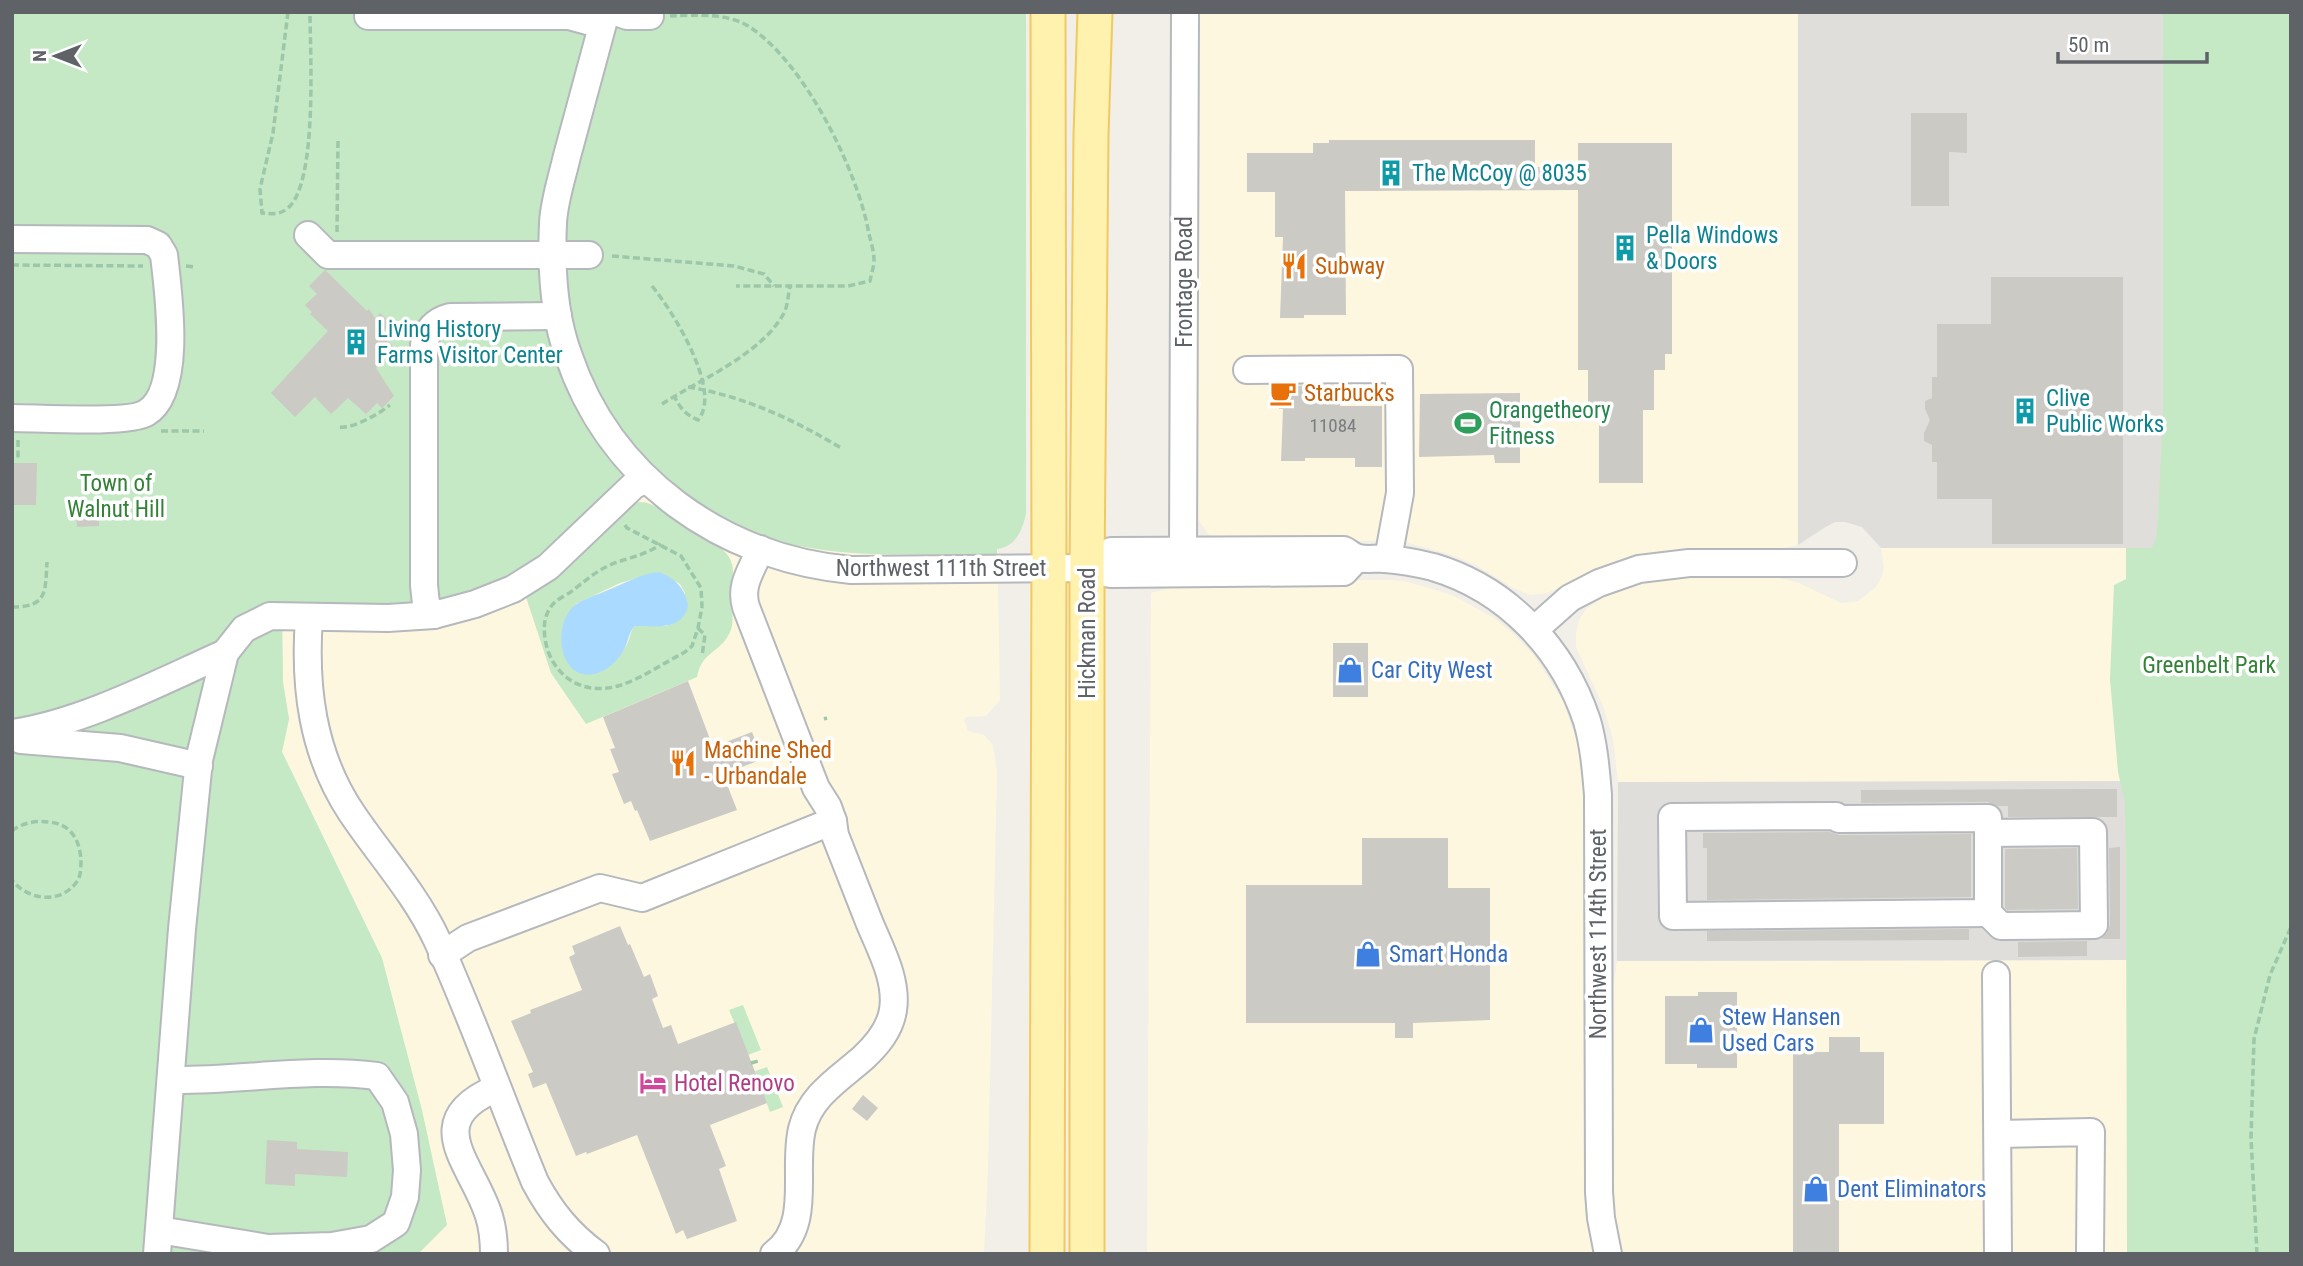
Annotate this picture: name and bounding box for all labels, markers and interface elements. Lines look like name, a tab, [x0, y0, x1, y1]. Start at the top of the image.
north arrow	[21, 21, 91, 91]
scale bar	[2058, 21, 2207, 65]
text: 50 m	[2068, 33, 2109, 57]
text: N	[28, 50, 51, 62]
building icon: The McCoy @ 8035	[1376, 158, 1406, 188]
place label: The McCoy @ 8035	[1412, 160, 1587, 187]
street label: Frontage Road	[1171, 216, 1198, 348]
place label: Pella Windows & Doors	[1646, 222, 1779, 275]
building icon: Pella Windows & Doors	[1610, 233, 1640, 263]
restaurant icon: Subway	[1279, 251, 1309, 281]
place label: Subway	[1315, 253, 1385, 280]
place label: Living History Farms Visitor Center	[377, 316, 563, 369]
building icon: Living History Farms Visitor Center	[341, 327, 371, 357]
cafe icon: Starbucks	[1268, 378, 1298, 408]
place label: Starbucks	[1304, 380, 1395, 407]
place label: Clive Public Works	[2046, 385, 2164, 438]
building icon: Clive Public Works	[2010, 396, 2040, 426]
place label: Orangetheory Fitness	[1489, 397, 1611, 450]
sports icon: Orangetheory Fitness	[1453, 408, 1483, 438]
house number: 11084	[1310, 414, 1356, 437]
park label: Town of Walnut Hill	[67, 470, 165, 523]
street label: Northwest 111th Street	[836, 555, 1046, 582]
street label: Hickman Road	[1074, 567, 1101, 699]
park label: Greenbelt Park	[2142, 652, 2276, 679]
shop icon: Car City West	[1335, 655, 1365, 685]
place label: Car City West	[1371, 657, 1493, 684]
place label: Machine Shed - Urbandale	[704, 737, 832, 790]
restaurant icon: Machine Shed - Urbandale	[668, 748, 698, 778]
street label: Northwest 114th Street	[1585, 829, 1612, 1039]
shop icon: Smart Honda	[1353, 939, 1383, 969]
place label: Smart Honda	[1389, 941, 1508, 968]
place label: Stew Hansen Used Cars	[1722, 1004, 1841, 1057]
shop icon: Stew Hansen Used Cars	[1686, 1015, 1716, 1045]
hotel icon: Hotel Renovo	[638, 1068, 668, 1098]
place label: Hotel Renovo	[674, 1070, 795, 1097]
shop icon: Dent Eliminators	[1801, 1174, 1831, 1204]
place label: Dent Eliminators	[1837, 1176, 1987, 1203]

